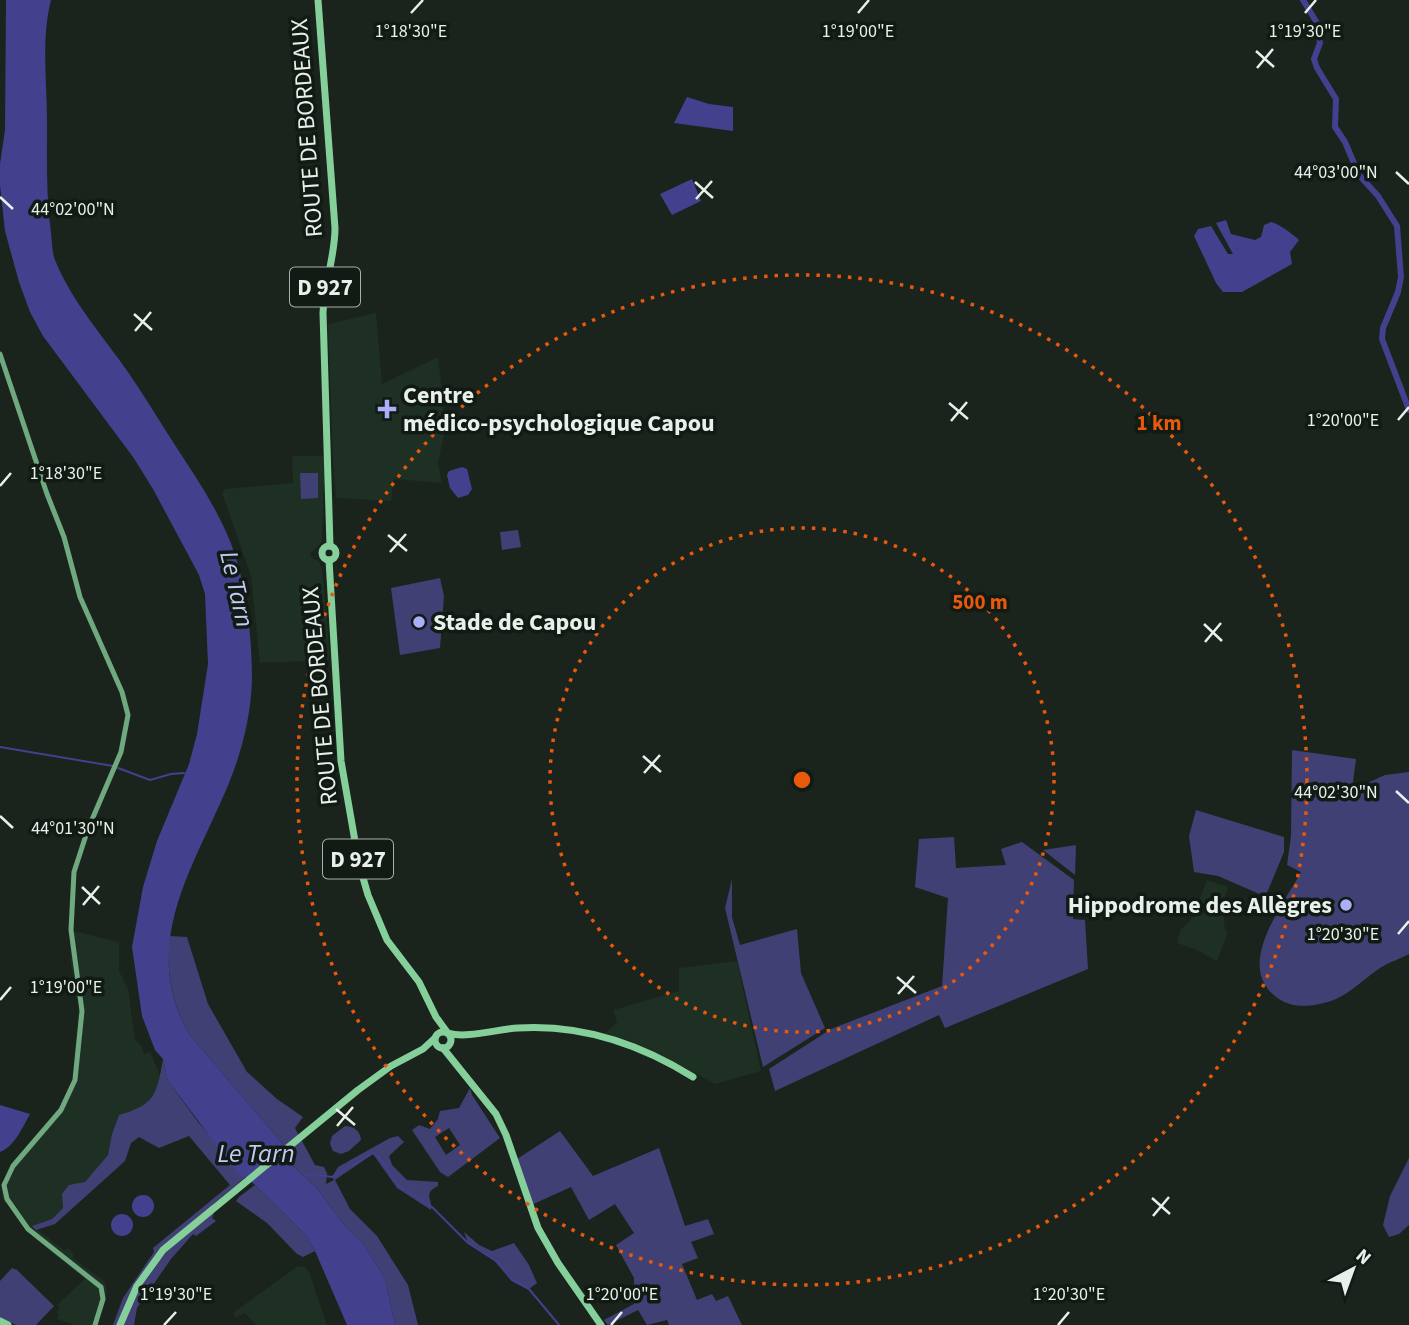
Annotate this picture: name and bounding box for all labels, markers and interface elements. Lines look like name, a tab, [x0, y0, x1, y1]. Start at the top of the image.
street label: ROUTE DE BORDEAUX	[282, 18, 332, 238]
text: 1°18'30"E	[375, 19, 447, 44]
text: 1°19'00"E	[822, 19, 894, 44]
text: 1°19'30"E	[1269, 19, 1341, 44]
text: 44°03'00"N	[1294, 160, 1378, 185]
text: 44°02'00"N	[31, 197, 115, 222]
road number: D 927	[290, 268, 360, 306]
place label: Centre médico-psychologique Capou	[403, 378, 715, 441]
marker: Centre médico-psychologique Capou	[377, 399, 397, 419]
text: 1 km	[1137, 408, 1181, 438]
text: 1°20'00"E	[1307, 408, 1379, 433]
text: 1°18'30"E	[30, 461, 102, 486]
water label: Le Tarn	[210, 547, 264, 631]
street label: ROUTE DE BORDEAUX	[293, 585, 347, 807]
text: 500 m	[952, 587, 1008, 617]
place label: Stade de Capou	[433, 605, 596, 640]
marker: Stade de Capou	[411, 614, 427, 630]
centre of rings	[790, 768, 814, 792]
text: 44°02'30"N	[1294, 780, 1378, 805]
text: 44°01'30"N	[31, 816, 115, 841]
road number: D 927	[323, 839, 393, 878]
place label: Hippodrome des Allègres	[1068, 888, 1332, 923]
marker: Hippodrome des Allègres	[1338, 897, 1354, 913]
text: 1°20'30"E	[1307, 922, 1379, 947]
text: 1°19'00"E	[30, 975, 102, 1000]
water label: Le Tarn	[217, 1135, 295, 1172]
north arrow	[1318, 1234, 1388, 1304]
text: N	[1350, 1243, 1377, 1272]
text: 1°19'30"E	[140, 1282, 212, 1307]
text: 1°20'00"E	[586, 1282, 658, 1307]
text: 1°20'30"E	[1033, 1282, 1105, 1307]

